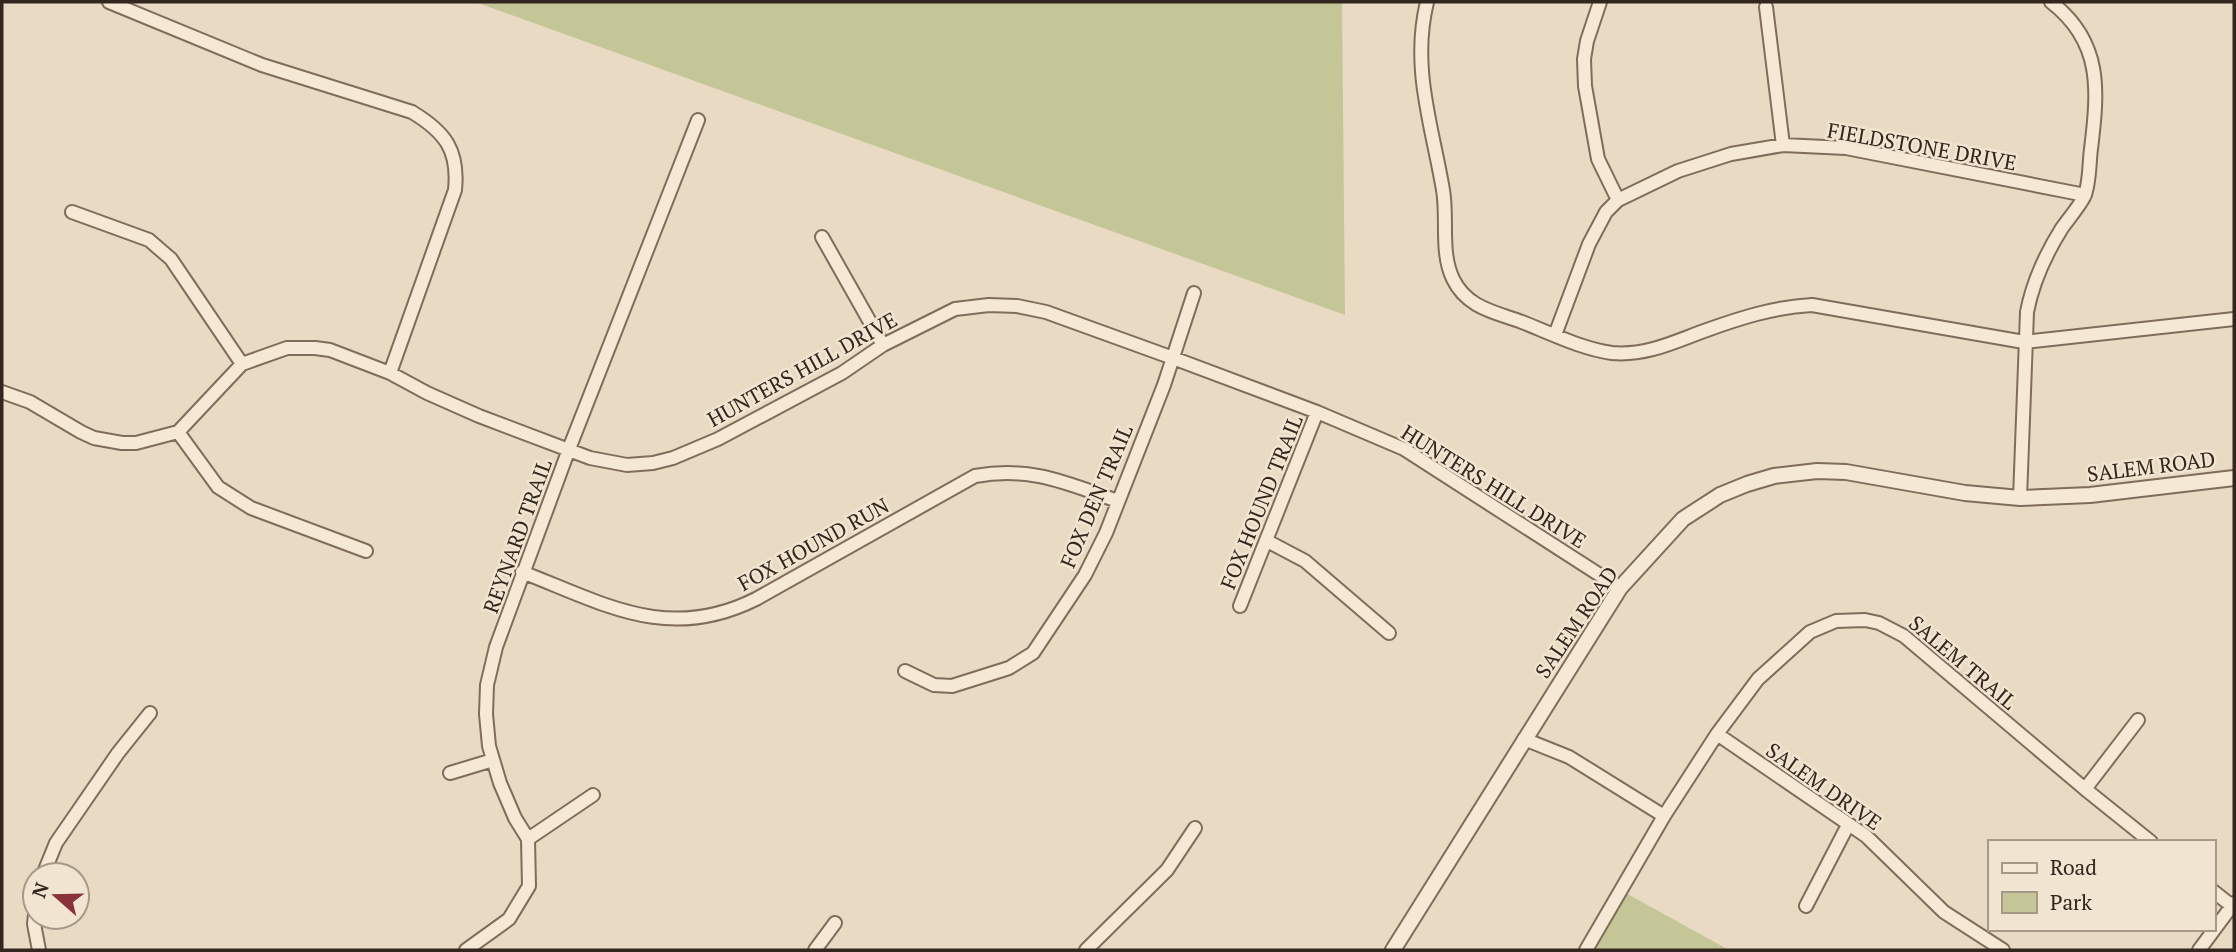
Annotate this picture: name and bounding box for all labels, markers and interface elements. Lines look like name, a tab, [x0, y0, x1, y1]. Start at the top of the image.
street label: FIELDSTONE DRIVE	[1825, 116, 2019, 176]
street label: HUNTERS HILL DRIVE	[702, 305, 902, 433]
street label: FOX HOUND TRAIL	[1213, 410, 1309, 593]
street label: HUNTERS HILL DRIVE	[1396, 418, 1592, 554]
street label: FOX DEN TRAIL	[1053, 420, 1139, 572]
street label: SALEM ROAD	[2085, 444, 2217, 488]
street label: REYNARD TRAIL	[476, 455, 558, 617]
street label: FOX HOUND RUN	[732, 491, 894, 597]
street label: SALEM ROAD	[1528, 561, 1624, 683]
street label: SALEM TRAIL	[1903, 609, 2023, 716]
street label: SALEM DRIVE	[1761, 736, 1887, 836]
legend	[1988, 840, 2215, 931]
text: Road	[2050, 853, 2097, 881]
north arrow	[21, 861, 91, 931]
text: N	[25, 878, 54, 901]
text: Park	[2050, 888, 2092, 916]

